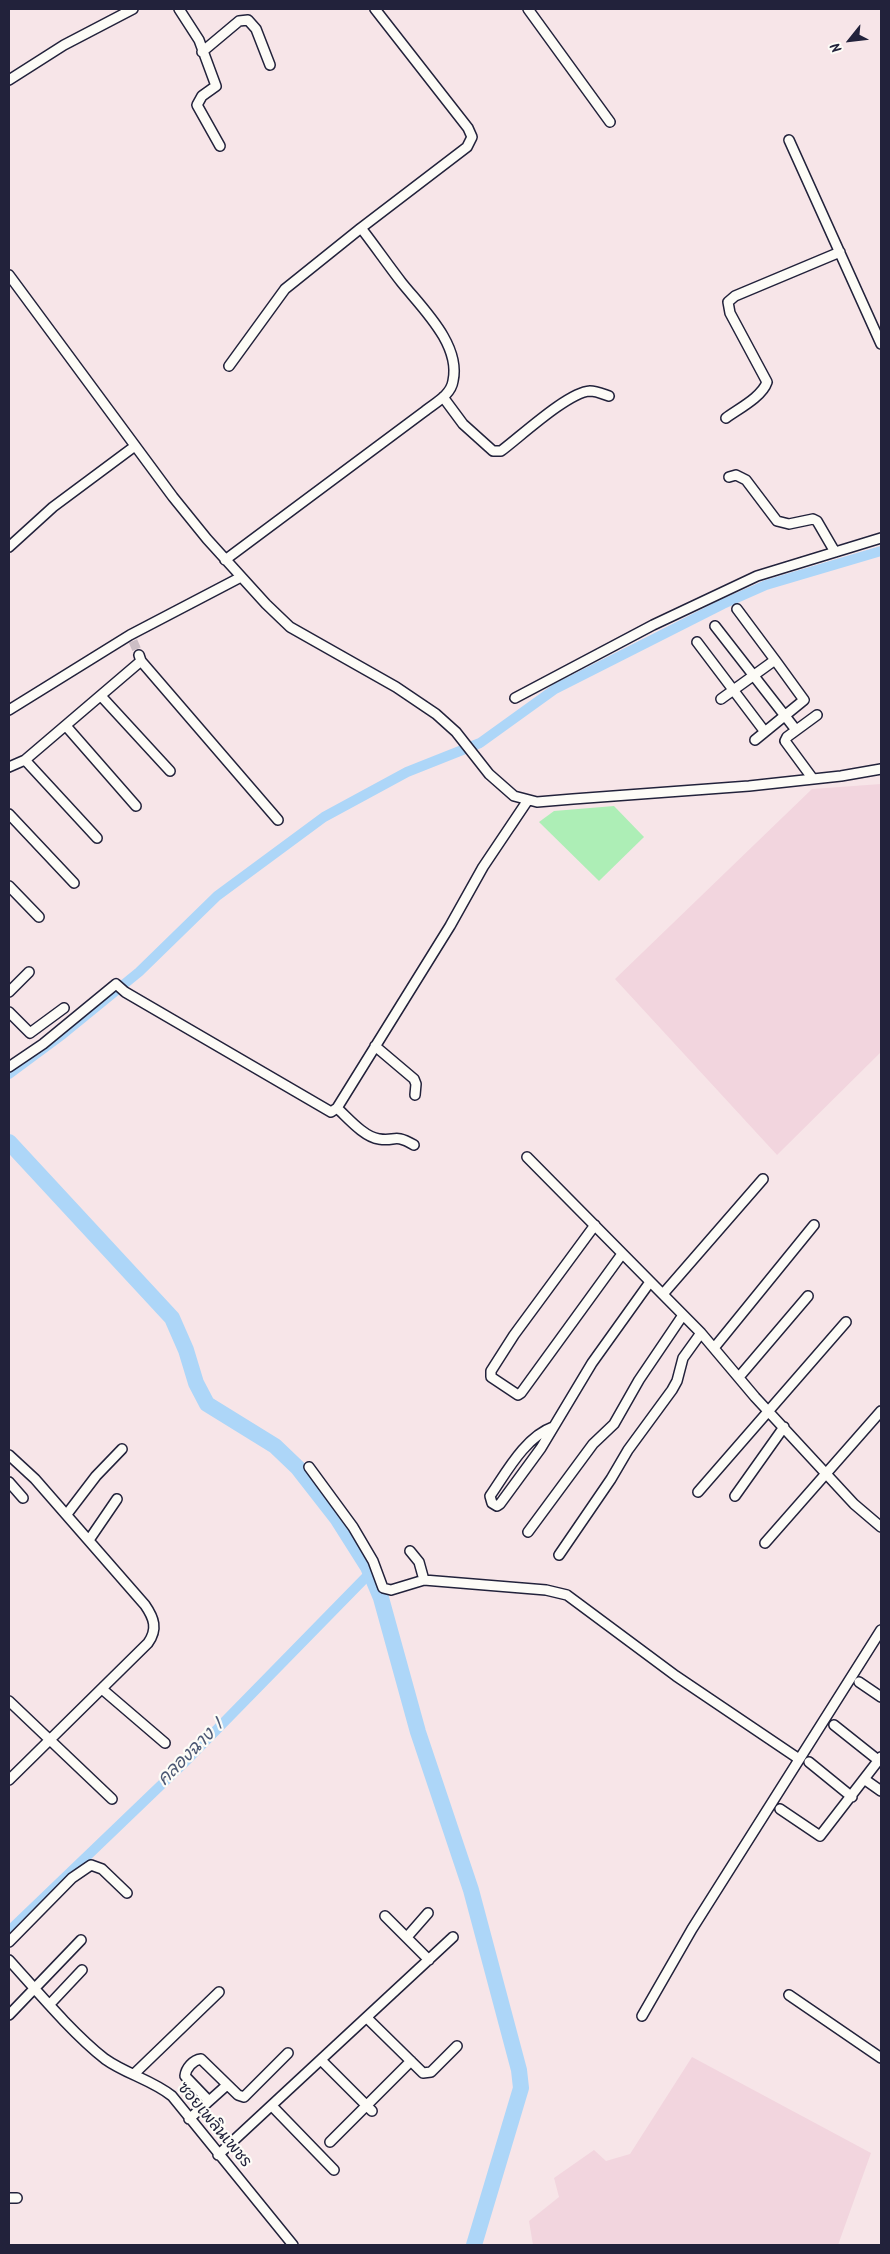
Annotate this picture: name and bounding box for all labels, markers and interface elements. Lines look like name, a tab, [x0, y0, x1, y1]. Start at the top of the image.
north arrow	[825, 15, 875, 65]
text: N	[825, 38, 849, 56]
water label: คลองฉาง 1	[154, 1716, 230, 1792]
street label: ซอยเพลินเพชร	[172, 2080, 254, 2172]

